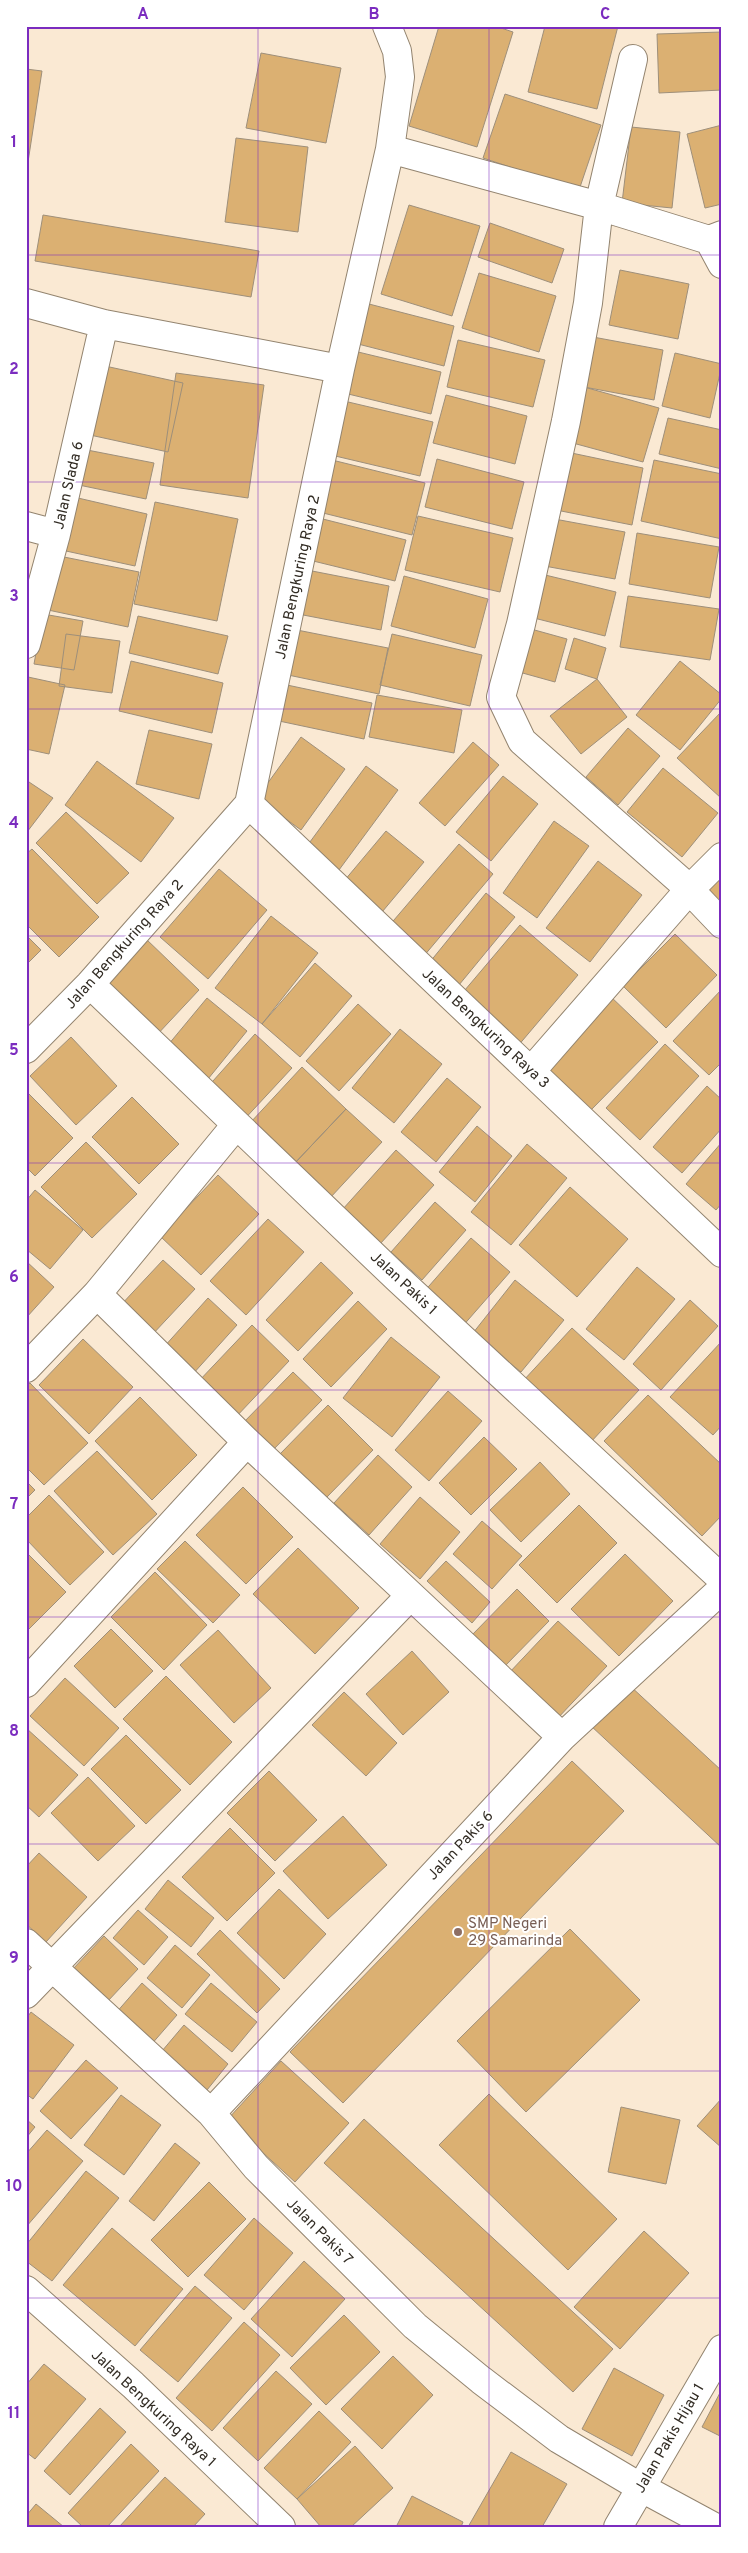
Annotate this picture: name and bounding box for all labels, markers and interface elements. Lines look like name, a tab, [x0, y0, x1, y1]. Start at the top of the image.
text: A	[137, 5, 149, 25]
text: B	[368, 5, 380, 25]
text: C	[600, 5, 610, 25]
text: 1	[11, 133, 17, 153]
text: 2	[9, 360, 19, 380]
street label: Jalan Slada 6	[50, 439, 89, 531]
street label: Jalan Bengkuring Raya 2	[272, 493, 325, 661]
text: 3	[9, 587, 19, 607]
text: 4	[9, 814, 19, 834]
street label: Jalan Bengkuring Raya 2	[62, 876, 188, 1014]
street label: Jalan Bengkuring Raya 3	[417, 965, 553, 1093]
text: 5	[9, 1041, 19, 1061]
street label: Jalan Pakis 1	[365, 1248, 441, 1320]
text: 6	[9, 1268, 19, 1288]
text: 7	[10, 1495, 18, 1515]
text: 8	[9, 1722, 19, 1742]
street label: Jalan Pakis 6	[424, 1807, 498, 1885]
place label: SMP Negeri 29 Samarinda	[468, 1915, 562, 1951]
marker: SMP Negeri 29 Samarinda	[452, 1926, 464, 1938]
text: 9	[9, 1949, 19, 1969]
text: 10	[6, 2177, 22, 2197]
street label: Jalan Pakis 7	[282, 2195, 356, 2270]
street label: Jalan Bengkuring Raya 1	[86, 2346, 220, 2472]
street label: Jalan Pakis Hijau 1	[631, 2381, 709, 2497]
text: 11	[8, 2404, 20, 2424]

